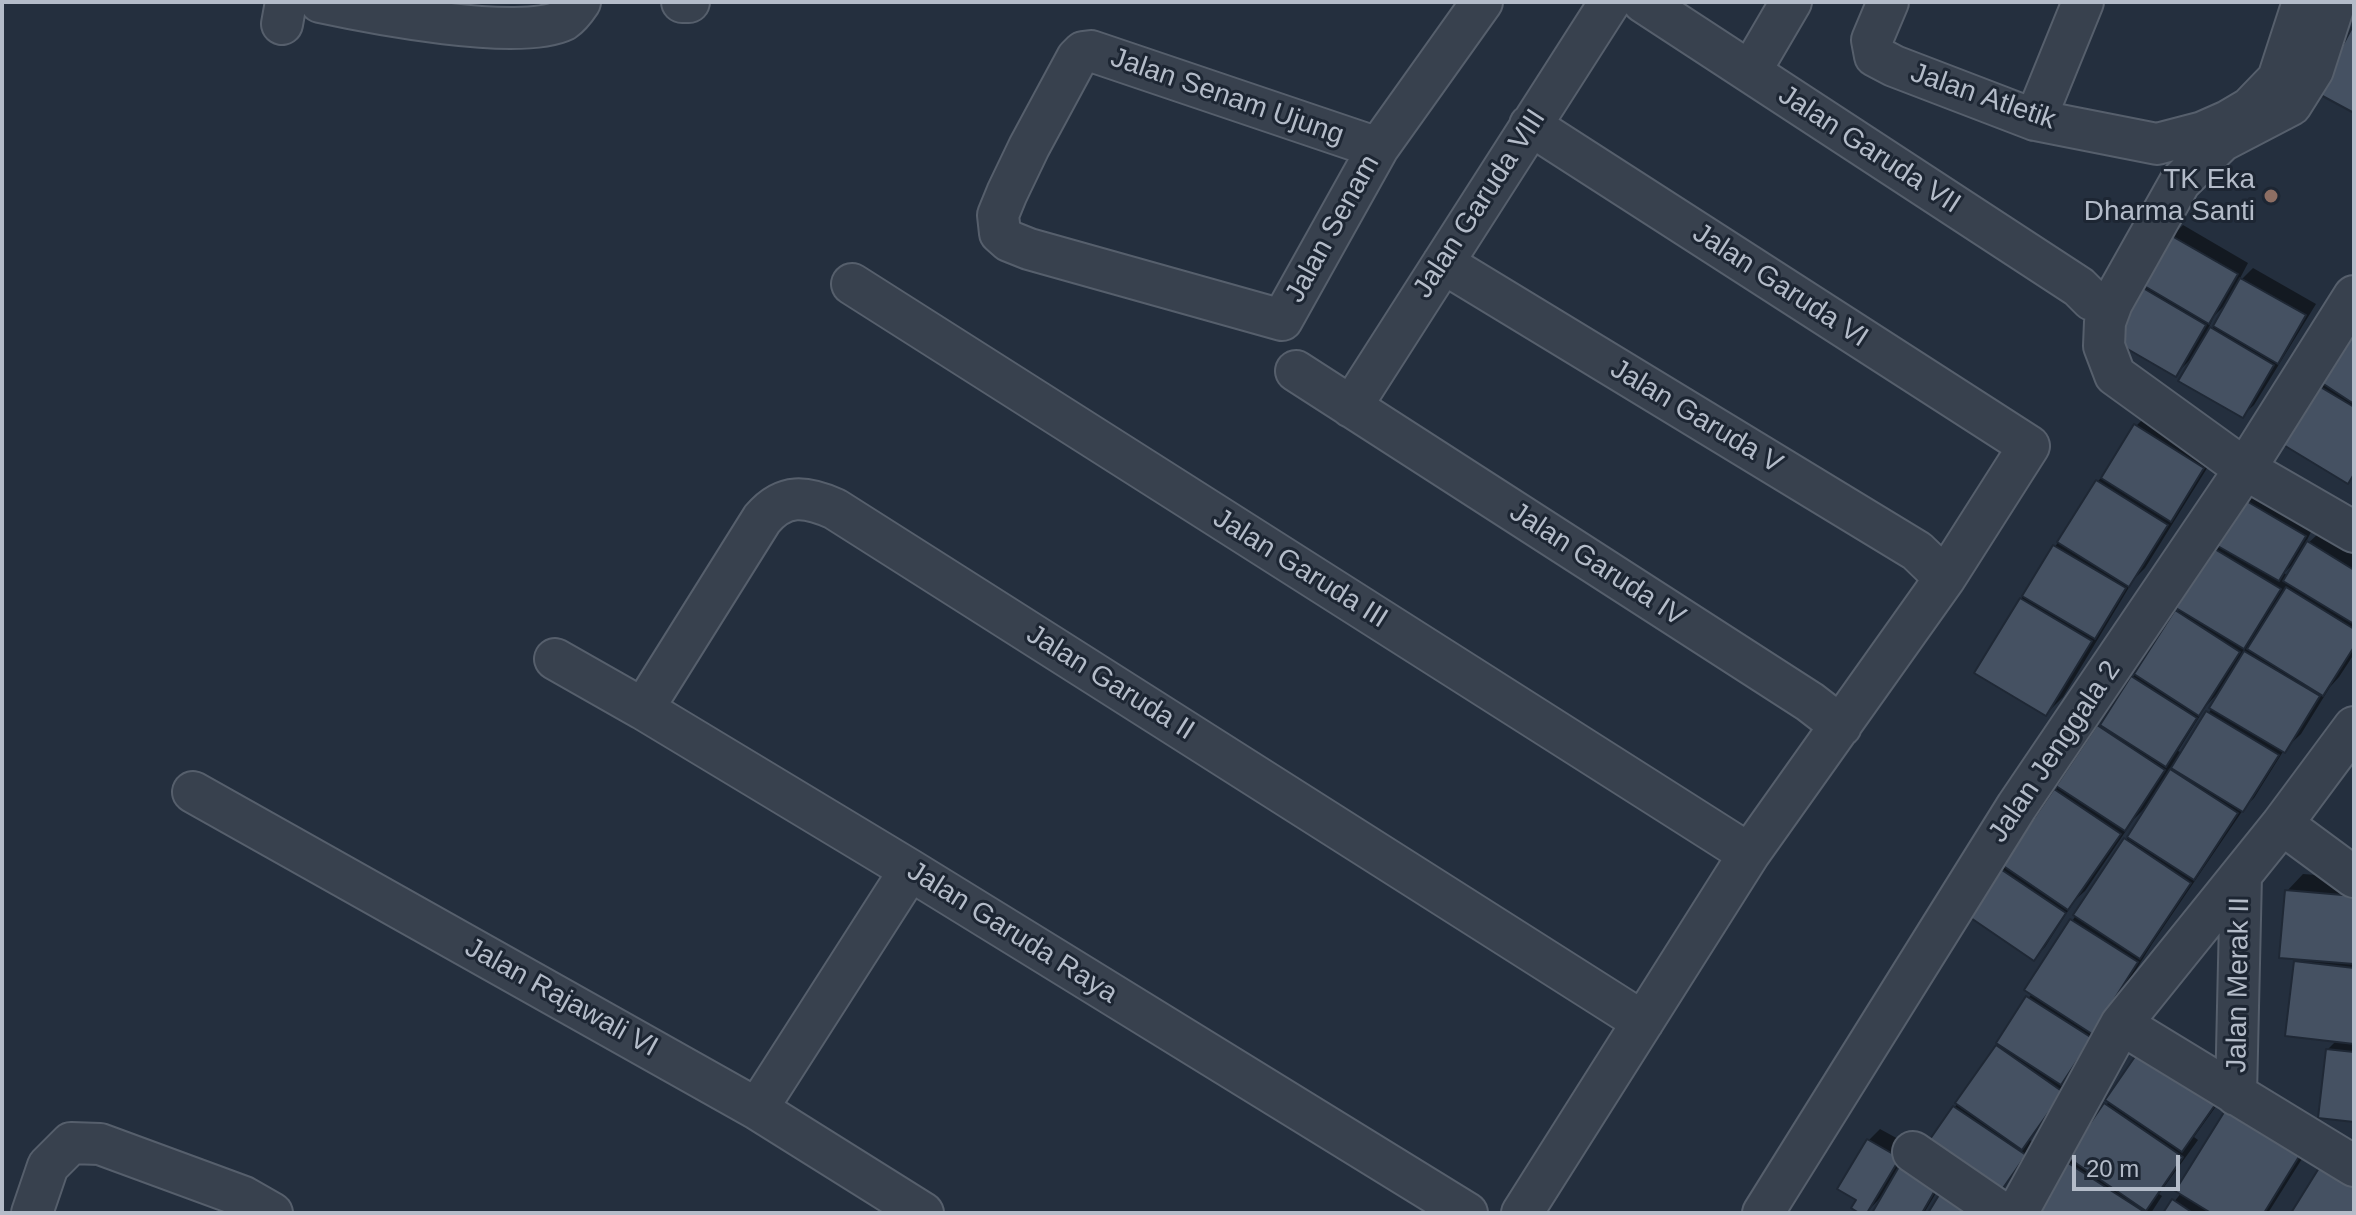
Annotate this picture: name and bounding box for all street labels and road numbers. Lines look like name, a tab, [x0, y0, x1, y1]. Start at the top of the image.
street label: Jalan Senam Ujung	[1106, 41, 1348, 153]
street label: Jalan Atletik	[1906, 57, 2060, 137]
street label: Jalan Garuda VII	[1772, 79, 1966, 221]
street label: Jalan Garuda VIII	[1407, 103, 1553, 305]
street label: Jalan Senam	[1279, 149, 1387, 309]
street label: Jalan Garuda VI	[1686, 217, 1874, 355]
street label: Jalan Garuda V	[1604, 352, 1788, 482]
street label: Jalan Garuda IV	[1503, 496, 1691, 634]
street label: Jalan Garuda III	[1207, 502, 1393, 636]
street label: Jalan Garuda II	[1020, 618, 1200, 748]
street label: Jalan Jenggala 2	[1982, 655, 2128, 849]
street label: Jalan Garuda Raya	[901, 855, 1123, 1011]
street label: Jalan Merak II	[2221, 897, 2257, 1073]
street label: Jalan Rajawali VI	[459, 931, 663, 1065]

